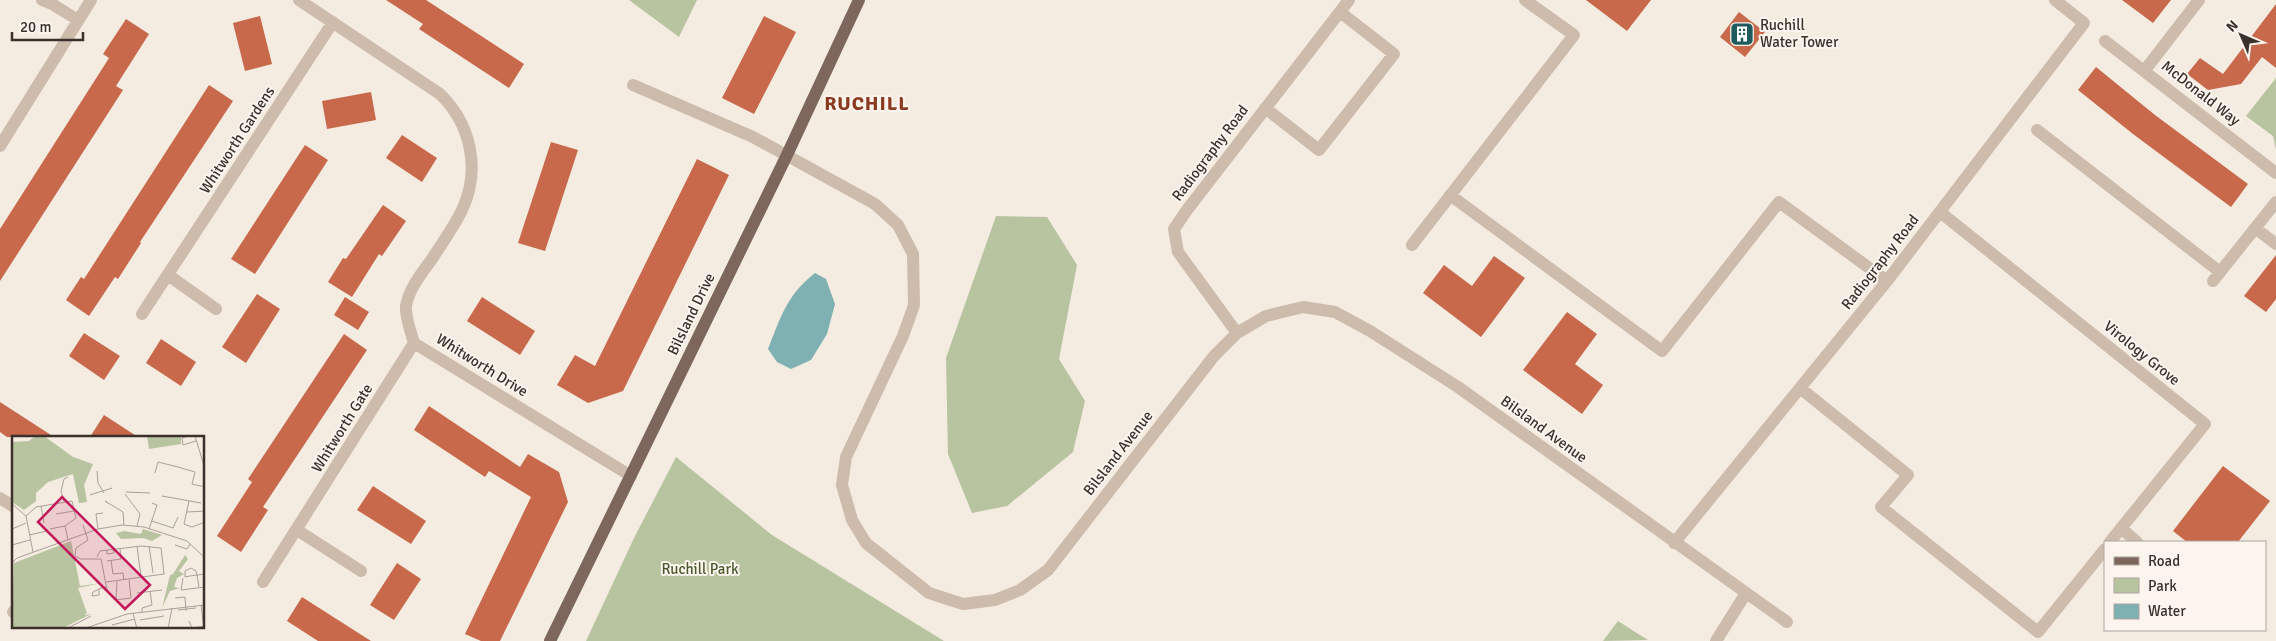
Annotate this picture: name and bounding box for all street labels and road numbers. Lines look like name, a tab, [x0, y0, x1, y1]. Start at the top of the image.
street label: McDonald Way	[2158, 57, 2244, 129]
street label: Whitworth Gardens	[196, 83, 279, 197]
street label: Radiography Road	[1168, 101, 1252, 205]
street label: Radiography Road	[1837, 211, 1923, 313]
street label: Bilsland Drive	[663, 270, 719, 358]
street label: Virology Grove	[2100, 317, 2184, 389]
street label: Whitworth Drive	[433, 330, 531, 400]
street label: Whitworth Gate	[308, 380, 376, 476]
street label: Bilsland Avenue	[1497, 392, 1591, 466]
street label: Bilsland Avenue	[1079, 407, 1157, 499]

